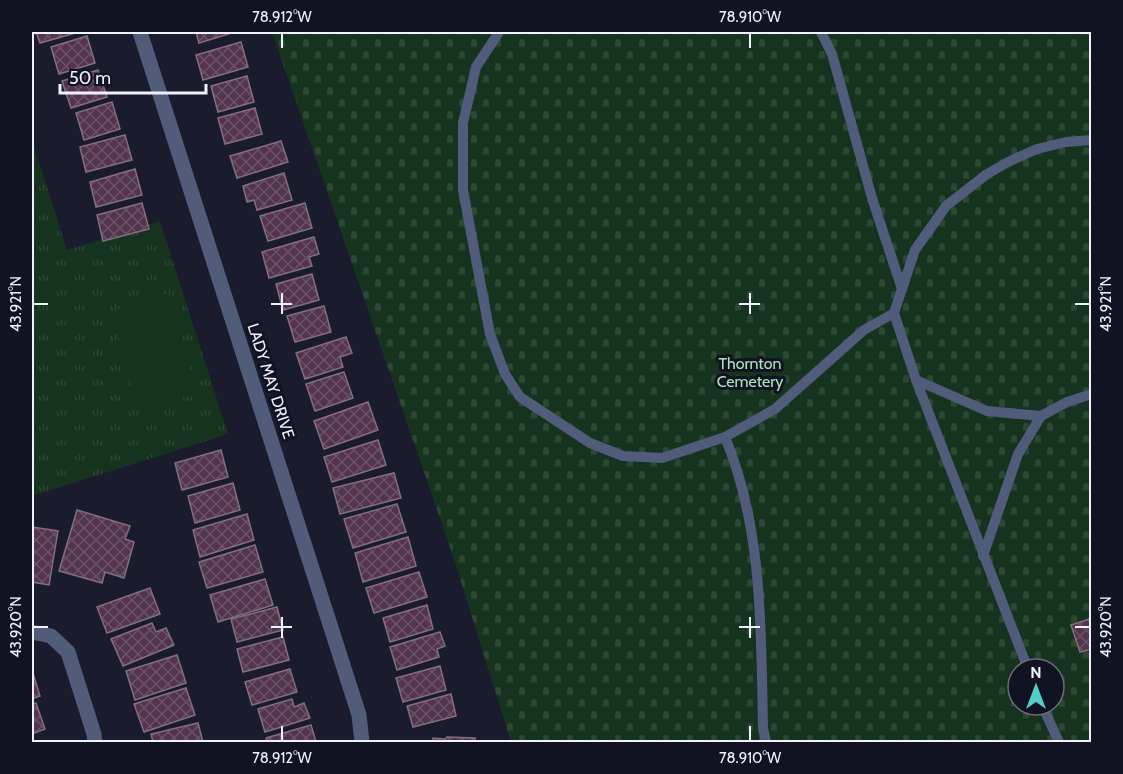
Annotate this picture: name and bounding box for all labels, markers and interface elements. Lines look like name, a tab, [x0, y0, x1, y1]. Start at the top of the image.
text: 78.912°W	[252, 8, 313, 26]
text: 78.910°W	[719, 8, 782, 26]
scale bar	[60, 57, 206, 95]
text: 50 m	[69, 67, 111, 89]
text: 43.921°N	[7, 276, 25, 332]
text: 43.921°N	[1097, 276, 1115, 332]
street label: LADY MAY DRIVE	[243, 321, 299, 441]
park label: Thornton Cemetery	[717, 354, 783, 391]
text: 43.920°N	[7, 596, 25, 658]
text: 43.920°N	[1097, 596, 1115, 658]
north arrow	[1006, 657, 1066, 717]
text: N	[1030, 663, 1042, 682]
text: 78.912°W	[252, 749, 313, 767]
text: 78.910°W	[719, 749, 782, 767]

